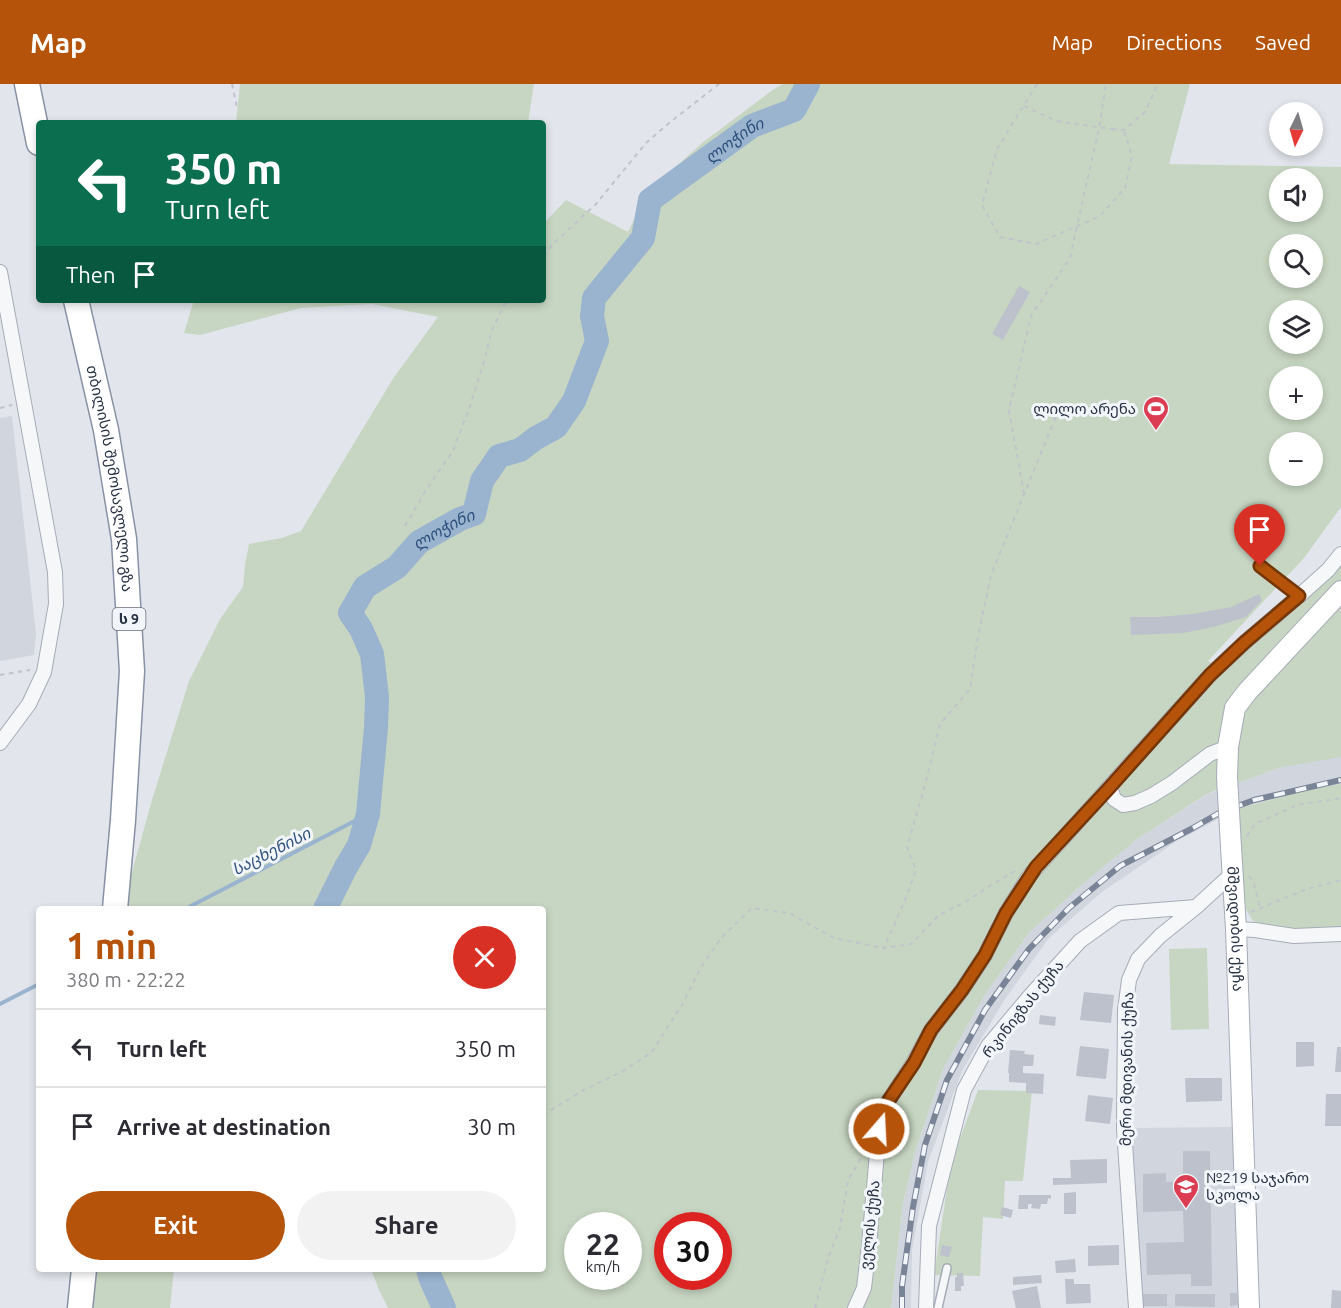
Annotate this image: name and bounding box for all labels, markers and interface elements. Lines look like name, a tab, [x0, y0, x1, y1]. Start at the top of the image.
text: Map	[30, 27, 87, 58]
text: Map	[1052, 30, 1093, 54]
text: Directions	[1126, 30, 1222, 54]
text: Saved	[1255, 30, 1311, 54]
north arrow	[1269, 102, 1323, 156]
map controls	[1269, 102, 1323, 486]
water label: ლოჭინი	[701, 113, 766, 167]
icon: left	[66, 144, 144, 222]
text: 350 m	[165, 145, 282, 192]
button: sound	[1269, 168, 1323, 222]
text: Turn left	[165, 194, 269, 224]
button: search	[1269, 234, 1323, 288]
icon: arrive	[128, 258, 161, 291]
text: Then	[66, 262, 116, 287]
button: layers	[1269, 300, 1323, 354]
street label: თბილისის შემოსავლელი გზა	[83, 363, 136, 592]
button: +	[1269, 366, 1323, 420]
sports icon: ლილო არენა	[1141, 394, 1171, 432]
place label: ლილო არენა	[1033, 400, 1136, 418]
button: −	[1269, 432, 1323, 486]
pin	[1234, 504, 1285, 566]
water label: ლოჭინი	[409, 505, 477, 554]
icon: arrive	[1243, 513, 1276, 546]
road number: ს 9	[112, 608, 146, 630]
water label: საცხენისი	[229, 823, 314, 879]
street label: მშვიდობის ქუჩა	[1224, 866, 1247, 992]
text: 1 min	[66, 925, 157, 966]
button: close	[453, 926, 516, 989]
street label: რკინიგზას ქუჩა	[978, 957, 1068, 1061]
text: 380 m · 22:22	[66, 968, 186, 991]
street label: მერი მდივანის ქუჩა	[1117, 992, 1137, 1146]
icon: left	[66, 1032, 99, 1065]
text: Turn left	[117, 1036, 207, 1061]
text: 350 m	[455, 1036, 516, 1061]
position arrow	[847, 1097, 911, 1161]
icon: arrive	[66, 1110, 99, 1143]
text: Arrive at destination	[117, 1114, 331, 1139]
text: 30 m	[467, 1114, 516, 1139]
place label: №219 საჯარო სკოლა	[1206, 1169, 1309, 1204]
school or university icon: №219 საჯარო სკოლა	[1171, 1172, 1201, 1210]
street label: ველის ქუჩა	[856, 1179, 884, 1271]
button: Exit	[66, 1191, 285, 1260]
button: Share	[297, 1191, 516, 1260]
speed limit sign: 30	[654, 1212, 732, 1290]
text: 22	[586, 1227, 620, 1261]
text: km/h	[586, 1258, 620, 1275]

